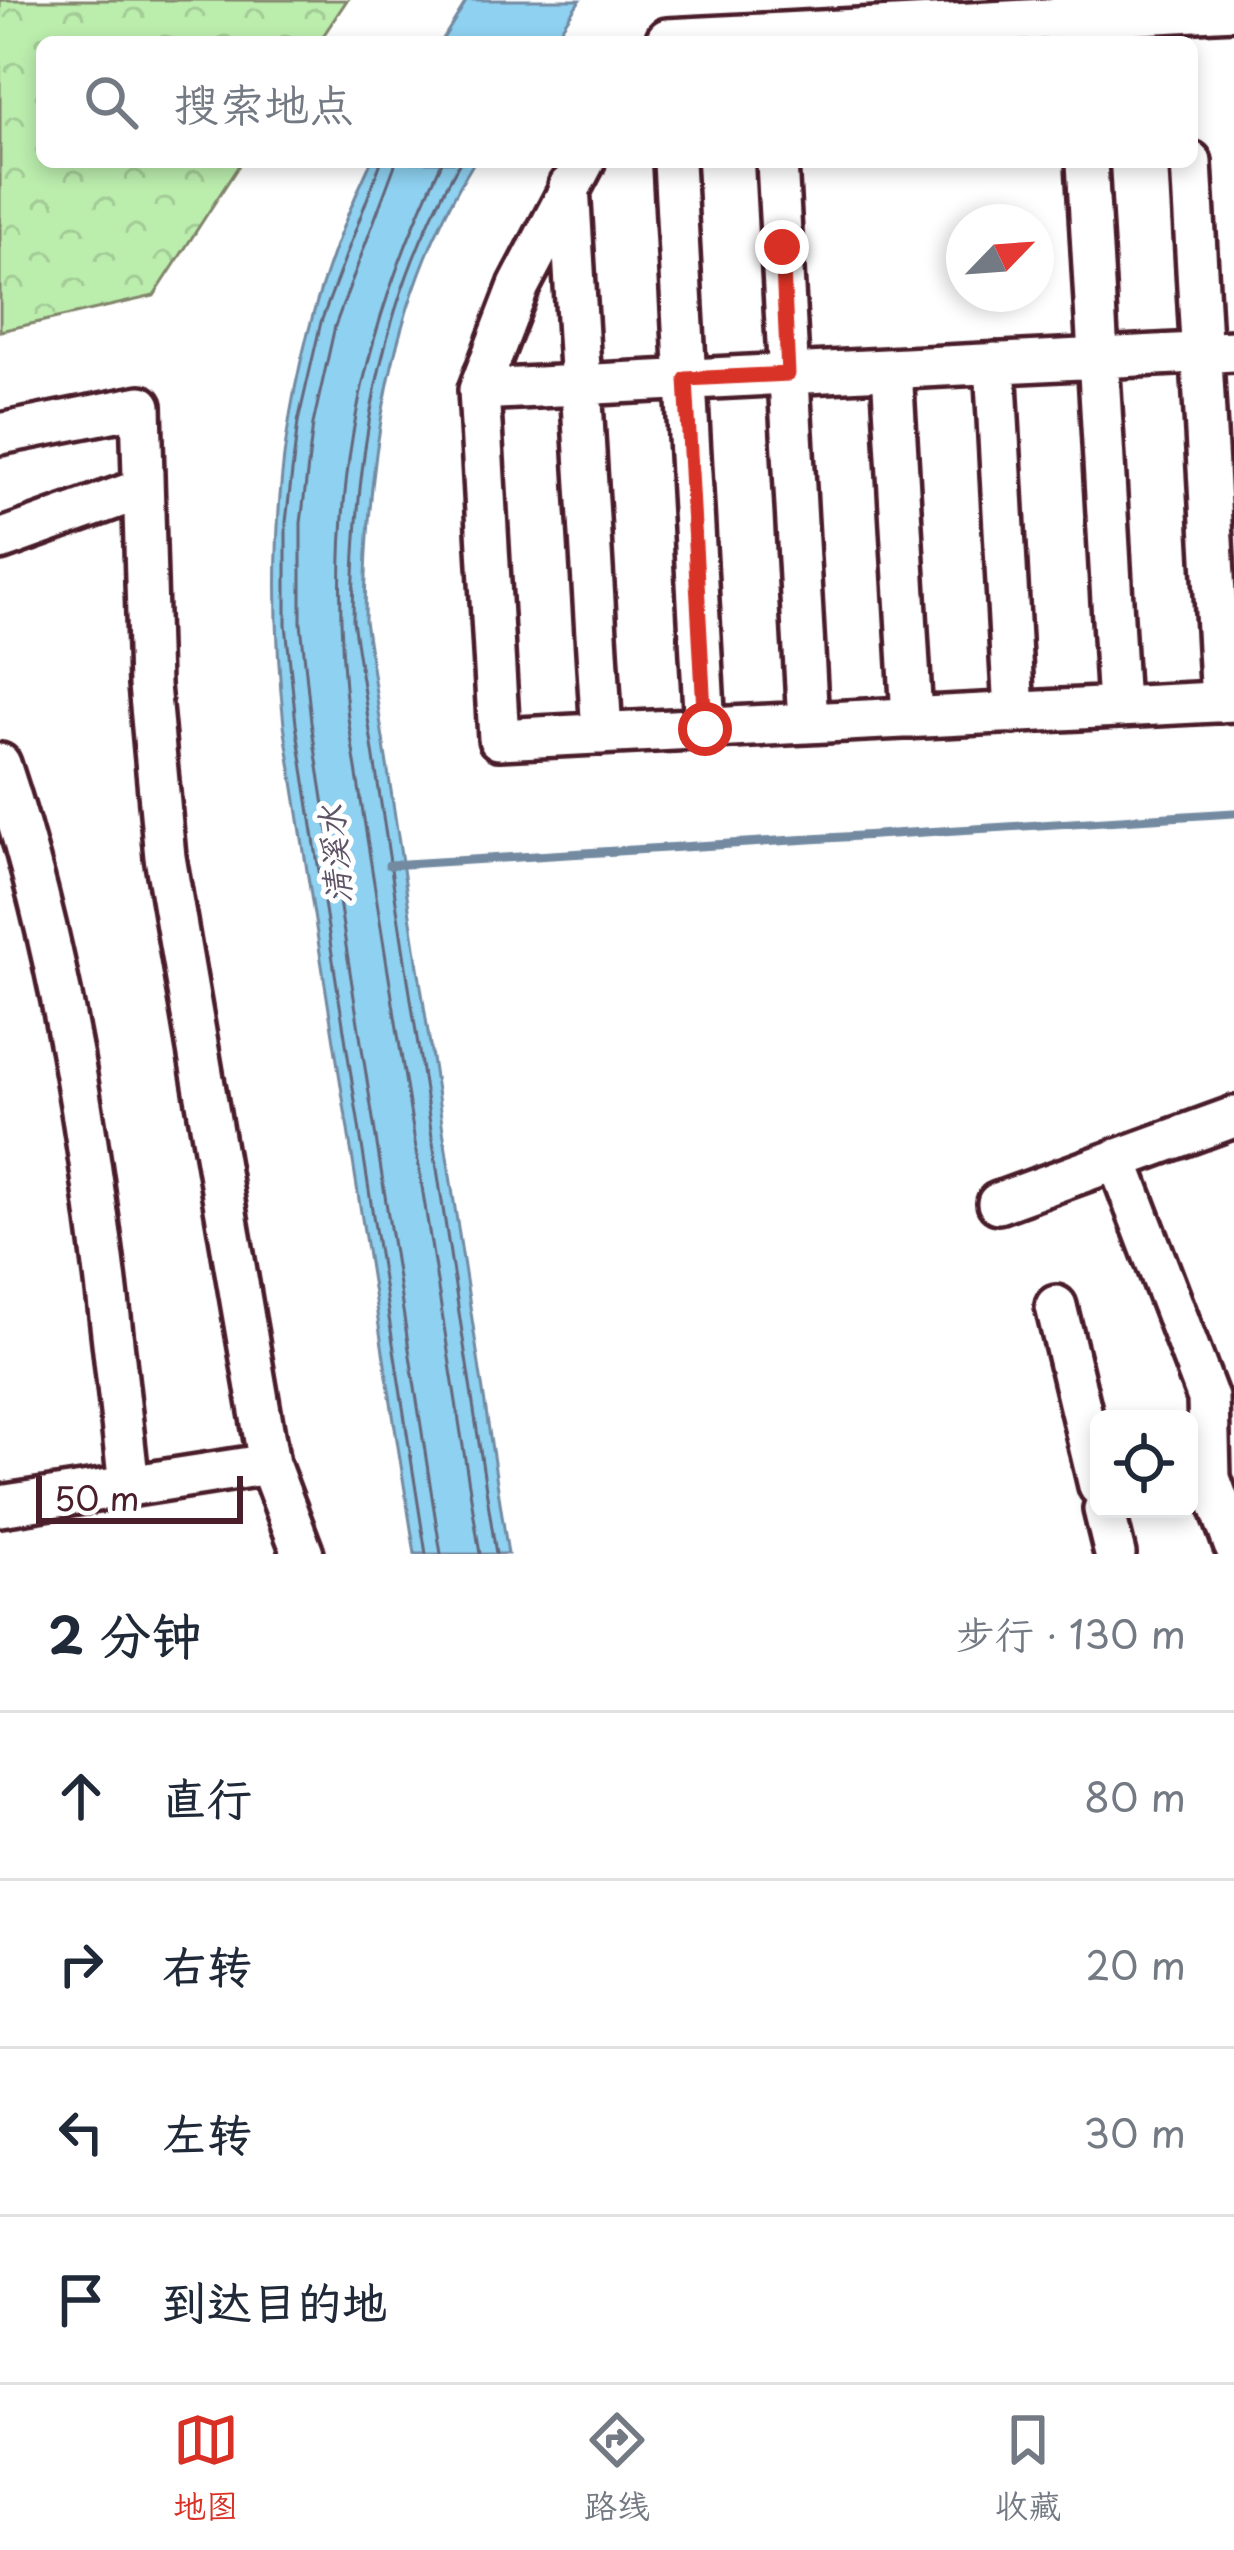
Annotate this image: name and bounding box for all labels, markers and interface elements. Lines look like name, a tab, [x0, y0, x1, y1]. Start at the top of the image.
search box	[36, 36, 1198, 168]
text: 搜索地点	[174, 68, 354, 136]
icon: search	[78, 69, 144, 135]
north arrow	[946, 204, 1054, 312]
route end	[755, 220, 809, 274]
route start	[678, 702, 732, 756]
water label: 清溪水	[304, 803, 362, 906]
map controls	[1090, 1410, 1198, 1518]
button: locate	[1090, 1410, 1198, 1518]
scale bar	[36, 1470, 243, 1523]
text: 50 m	[54, 1472, 140, 1522]
text: 2 分钟	[48, 1594, 202, 1671]
text: 步行 · 130 m	[956, 1603, 1186, 1662]
text: 直行	[162, 1762, 252, 1830]
icon: ahead	[48, 1763, 114, 1829]
text: 80 m	[1084, 1766, 1186, 1825]
text: 右转	[162, 1930, 252, 1998]
icon: right	[48, 1931, 114, 1997]
text: 20 m	[1085, 1934, 1186, 1993]
text: 左转	[162, 2098, 252, 2166]
icon: left	[48, 2099, 114, 2165]
text: 30 m	[1083, 2102, 1186, 2161]
text: 到达目的地	[162, 2266, 387, 2334]
icon: arrive	[48, 2267, 114, 2333]
tab: 地图	[173, 2407, 239, 2529]
tab: 路线	[584, 2407, 650, 2529]
tab: 收藏	[995, 2407, 1061, 2529]

